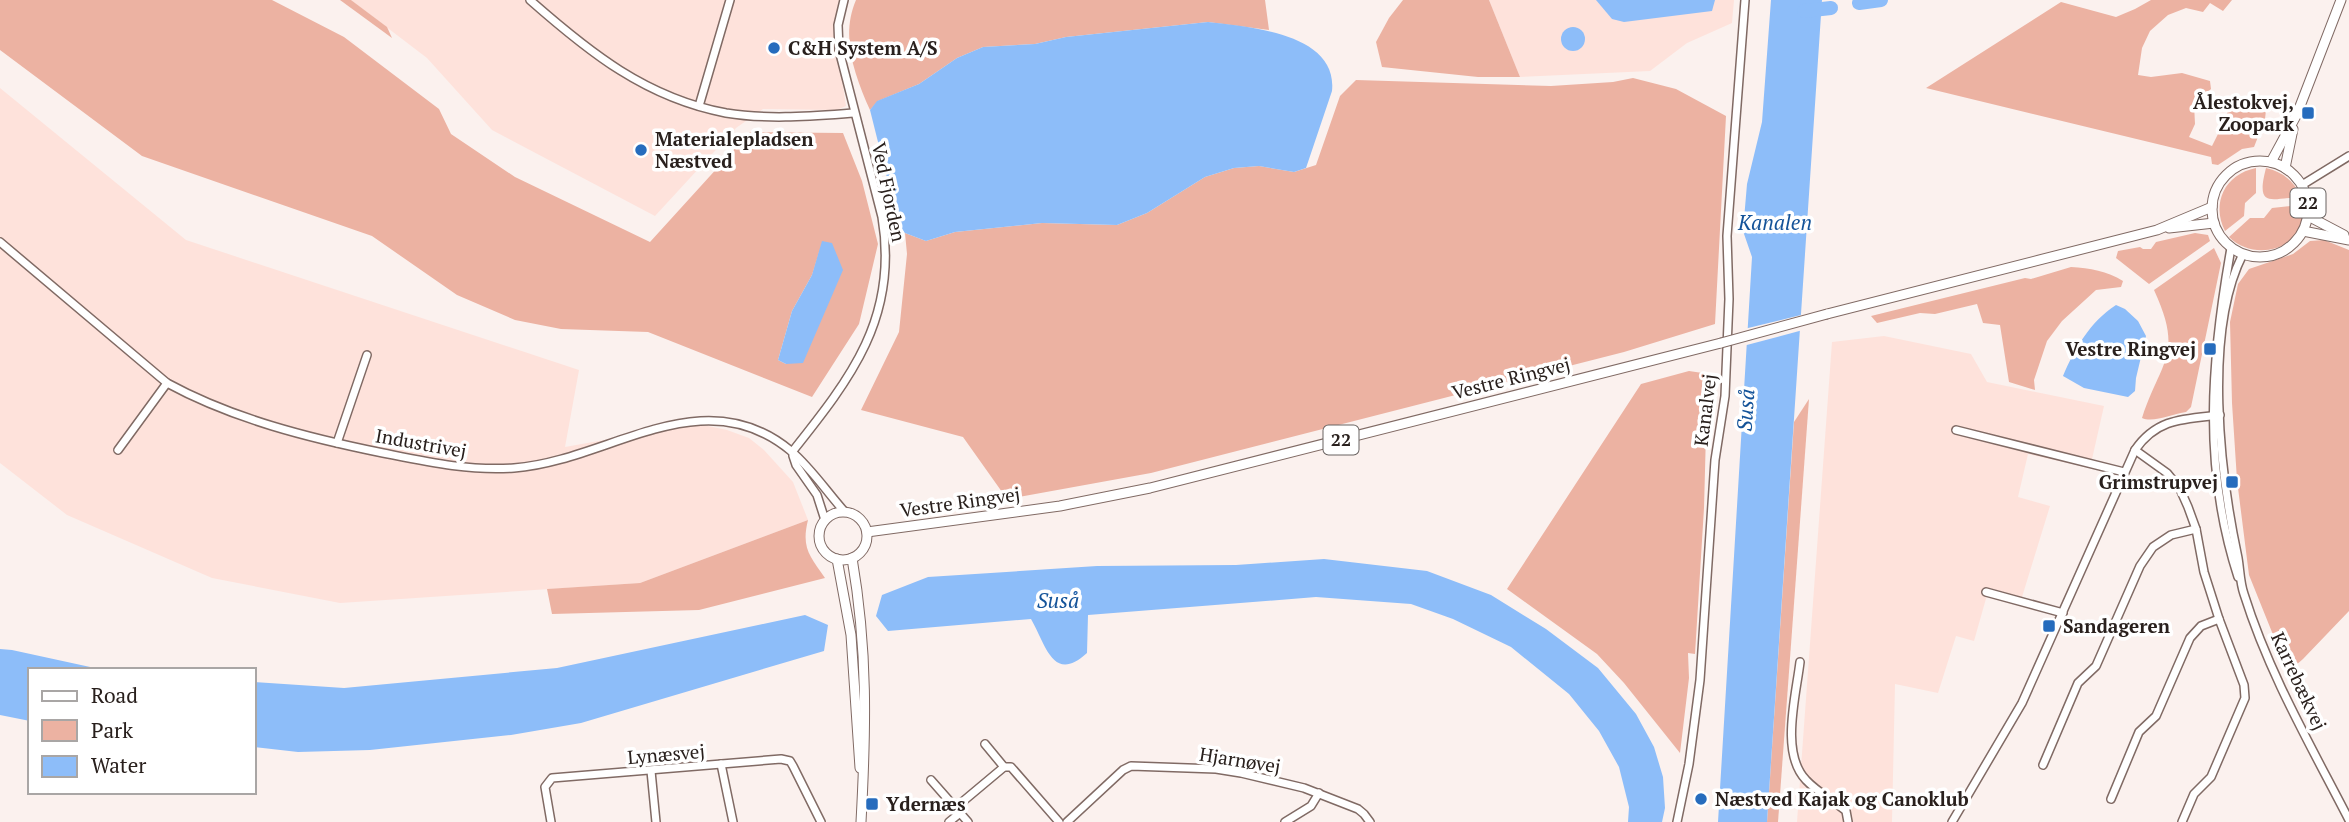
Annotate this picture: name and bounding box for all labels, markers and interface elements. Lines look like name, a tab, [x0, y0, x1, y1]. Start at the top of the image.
place label: C&H System A/S	[788, 35, 938, 60]
marker: C&H System A/S	[766, 40, 782, 56]
place label: Ålestokvej, Zoopark	[2193, 89, 2295, 136]
marker: Ålestokvej, Zoopark	[2300, 105, 2316, 121]
place label: Materialepladsen Næstved	[655, 126, 814, 173]
street label: Ved Fjorden	[867, 140, 912, 244]
marker: Materialepladsen Næstved	[633, 142, 649, 158]
road number: 22	[2290, 188, 2326, 218]
water label: Kanalen	[1737, 208, 1812, 236]
place label: Vestre Ringvej	[2065, 336, 2196, 361]
marker: Vestre Ringvej	[2202, 341, 2218, 357]
street label: Vestre Ringvej	[1449, 351, 1573, 404]
street label: Kanalvej	[1688, 372, 1721, 448]
water label: Suså	[1730, 388, 1760, 432]
street label: Industrivej	[374, 422, 469, 463]
road number: 22	[1324, 426, 1358, 454]
place label: Grimstrupvej	[2099, 469, 2218, 494]
marker: Grimstrupvej	[2224, 474, 2240, 490]
street label: Vestre Ringvej	[898, 481, 1022, 522]
water label: Suså	[1037, 586, 1079, 614]
place label: Sandageren	[2063, 613, 2171, 638]
marker: Sandageren	[2041, 618, 2057, 634]
street label: Karrebækvej	[2266, 628, 2333, 734]
legend	[28, 668, 256, 794]
text: Road	[91, 681, 138, 709]
text: Park	[91, 716, 133, 744]
street label: Lynæsvej	[626, 738, 706, 769]
street label: Hjarnøvej	[1198, 741, 1283, 778]
text: Water	[91, 751, 146, 779]
place label: Næstved Kajak og Canoklub	[1715, 786, 1969, 811]
place label: Ydernæs	[886, 791, 966, 816]
marker: Næstved Kajak og Canoklub	[1693, 791, 1709, 807]
marker: Ydernæs	[864, 796, 880, 812]

